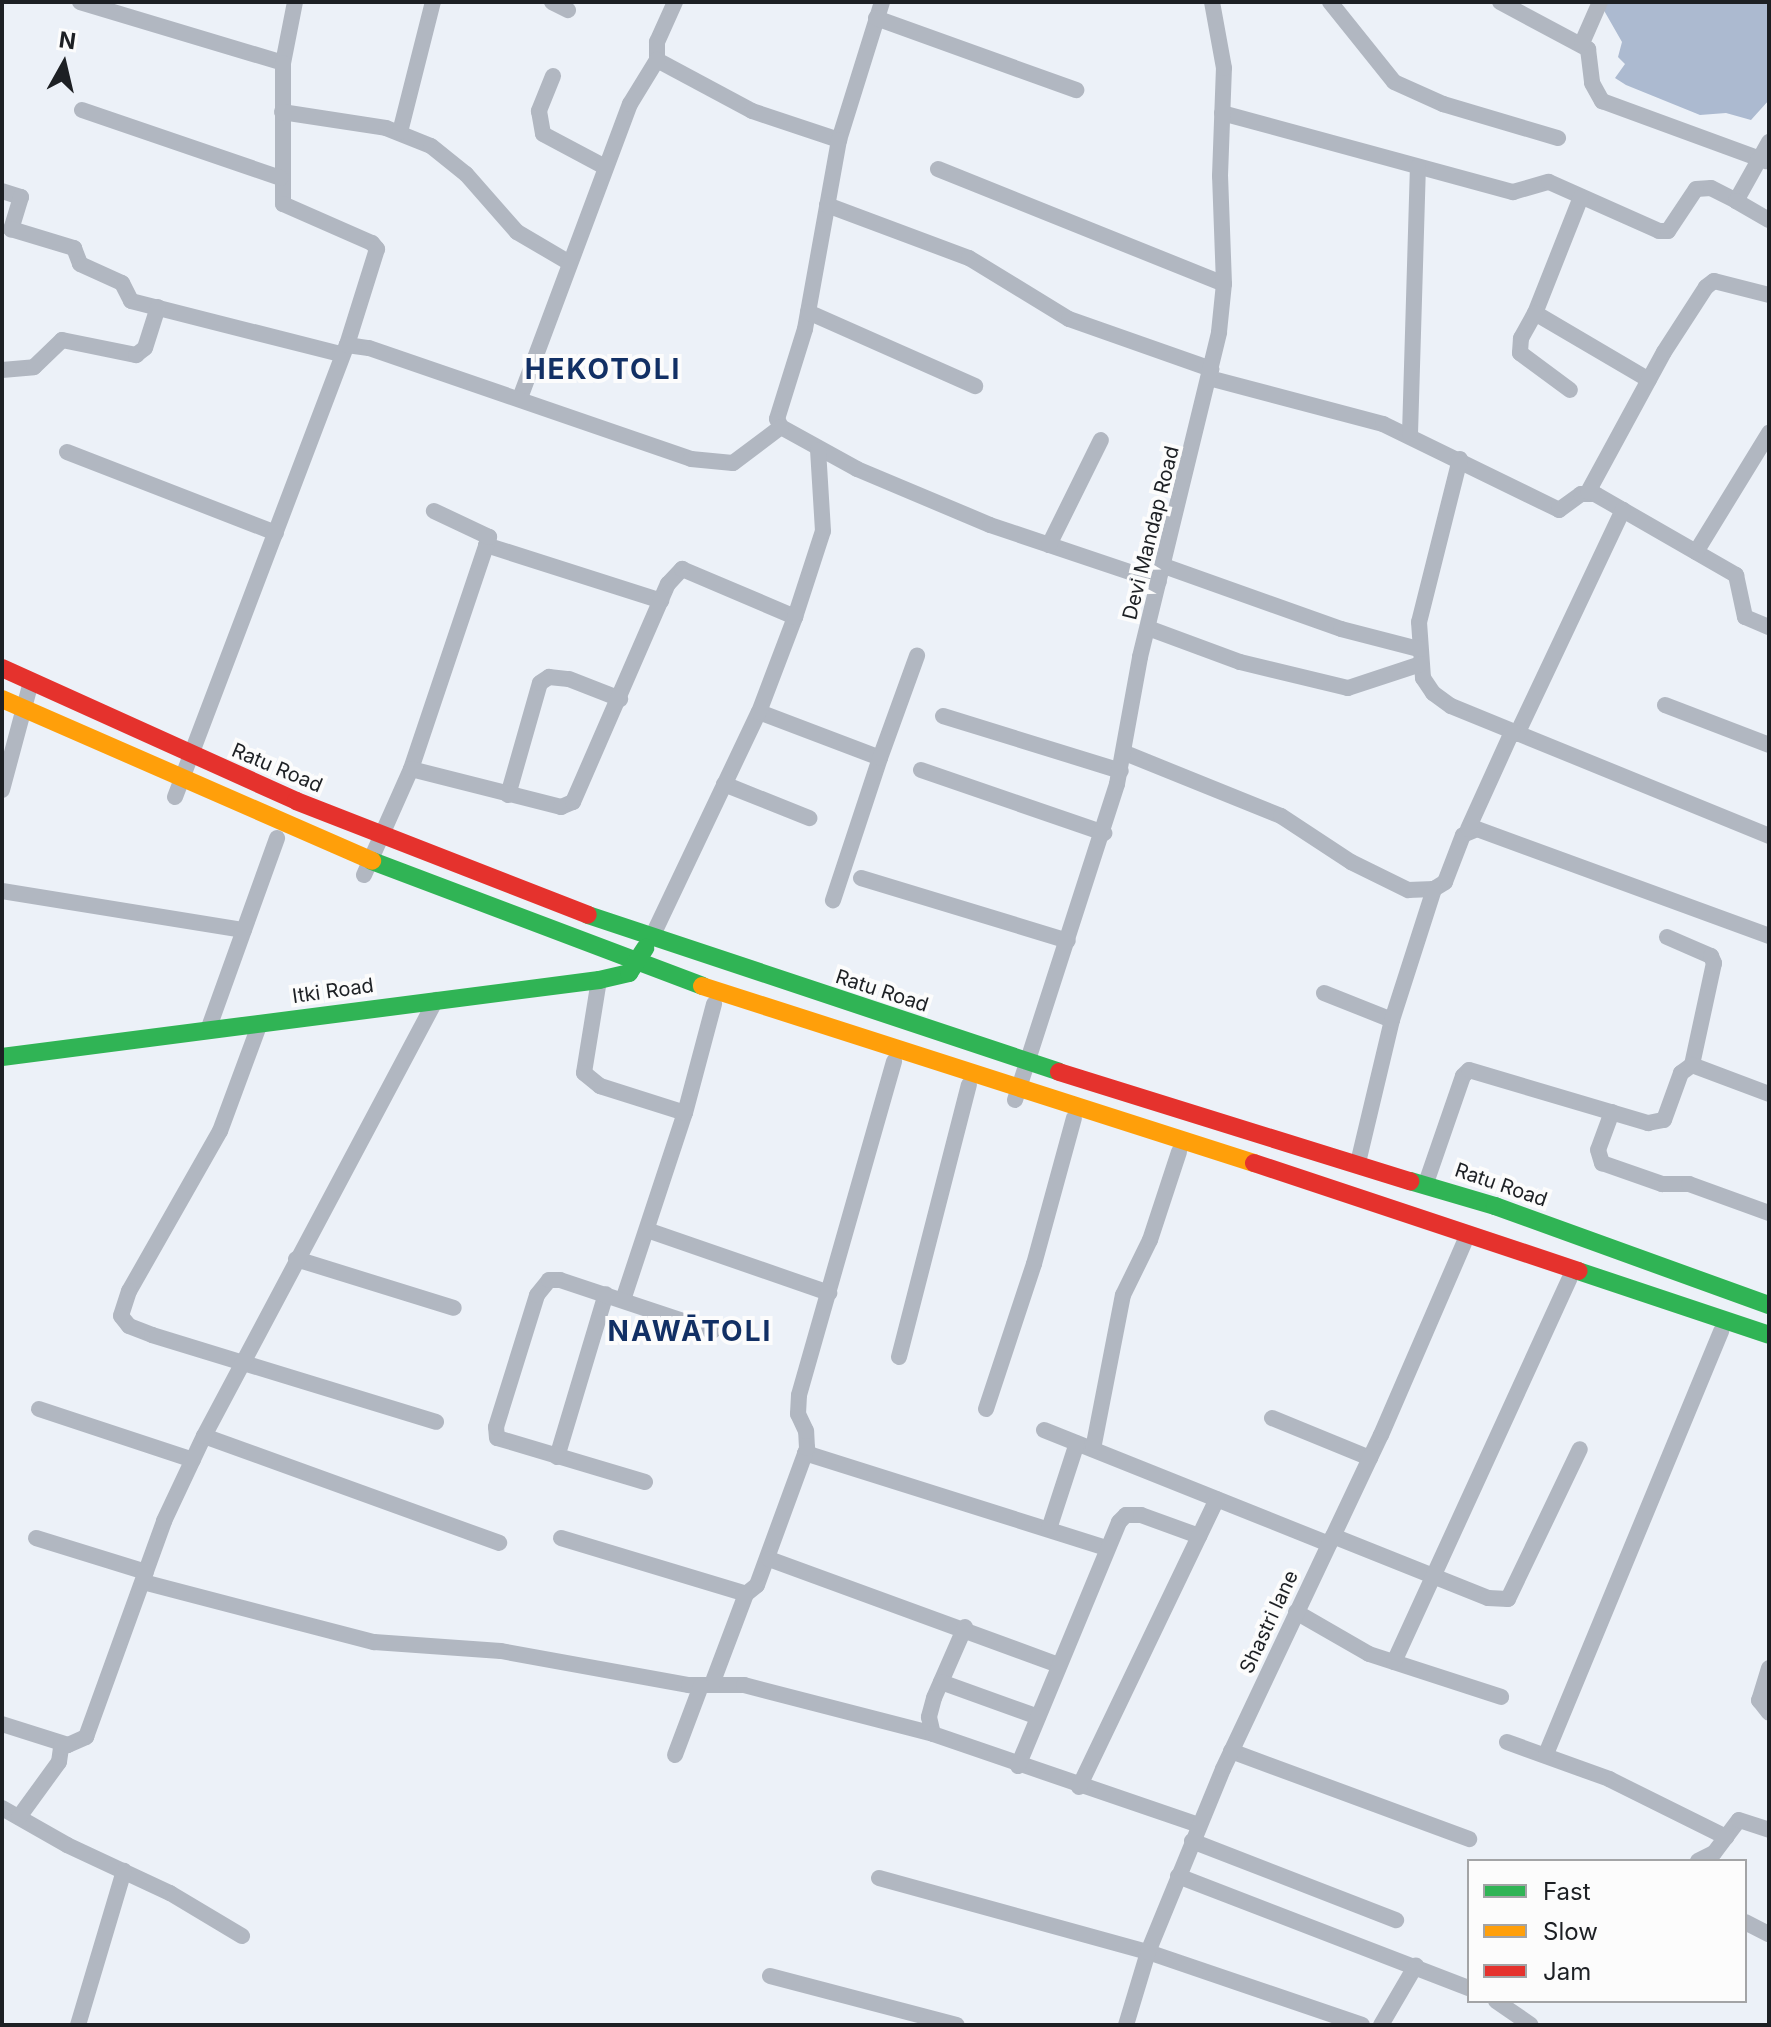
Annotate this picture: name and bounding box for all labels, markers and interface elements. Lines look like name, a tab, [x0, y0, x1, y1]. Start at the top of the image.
north arrow	[24, 24, 104, 104]
text: N	[57, 26, 77, 54]
district label: HEKOTOLI	[525, 352, 681, 386]
street label: Devi Mandap Road	[1118, 444, 1184, 622]
street label: Ratu Road	[228, 738, 326, 798]
street label: Ratu Road	[833, 965, 931, 1017]
street label: Itki Road	[291, 973, 375, 1009]
street label: Ratu Road	[1452, 1158, 1550, 1212]
district label: NAWĀTOLI	[608, 1314, 772, 1348]
street label: Shastri lane	[1235, 1567, 1303, 1677]
legend	[1467, 1859, 1747, 2003]
text: Fast	[1543, 1877, 1591, 1906]
text: Slow	[1543, 1917, 1598, 1946]
text: Jam	[1543, 1957, 1591, 1986]

